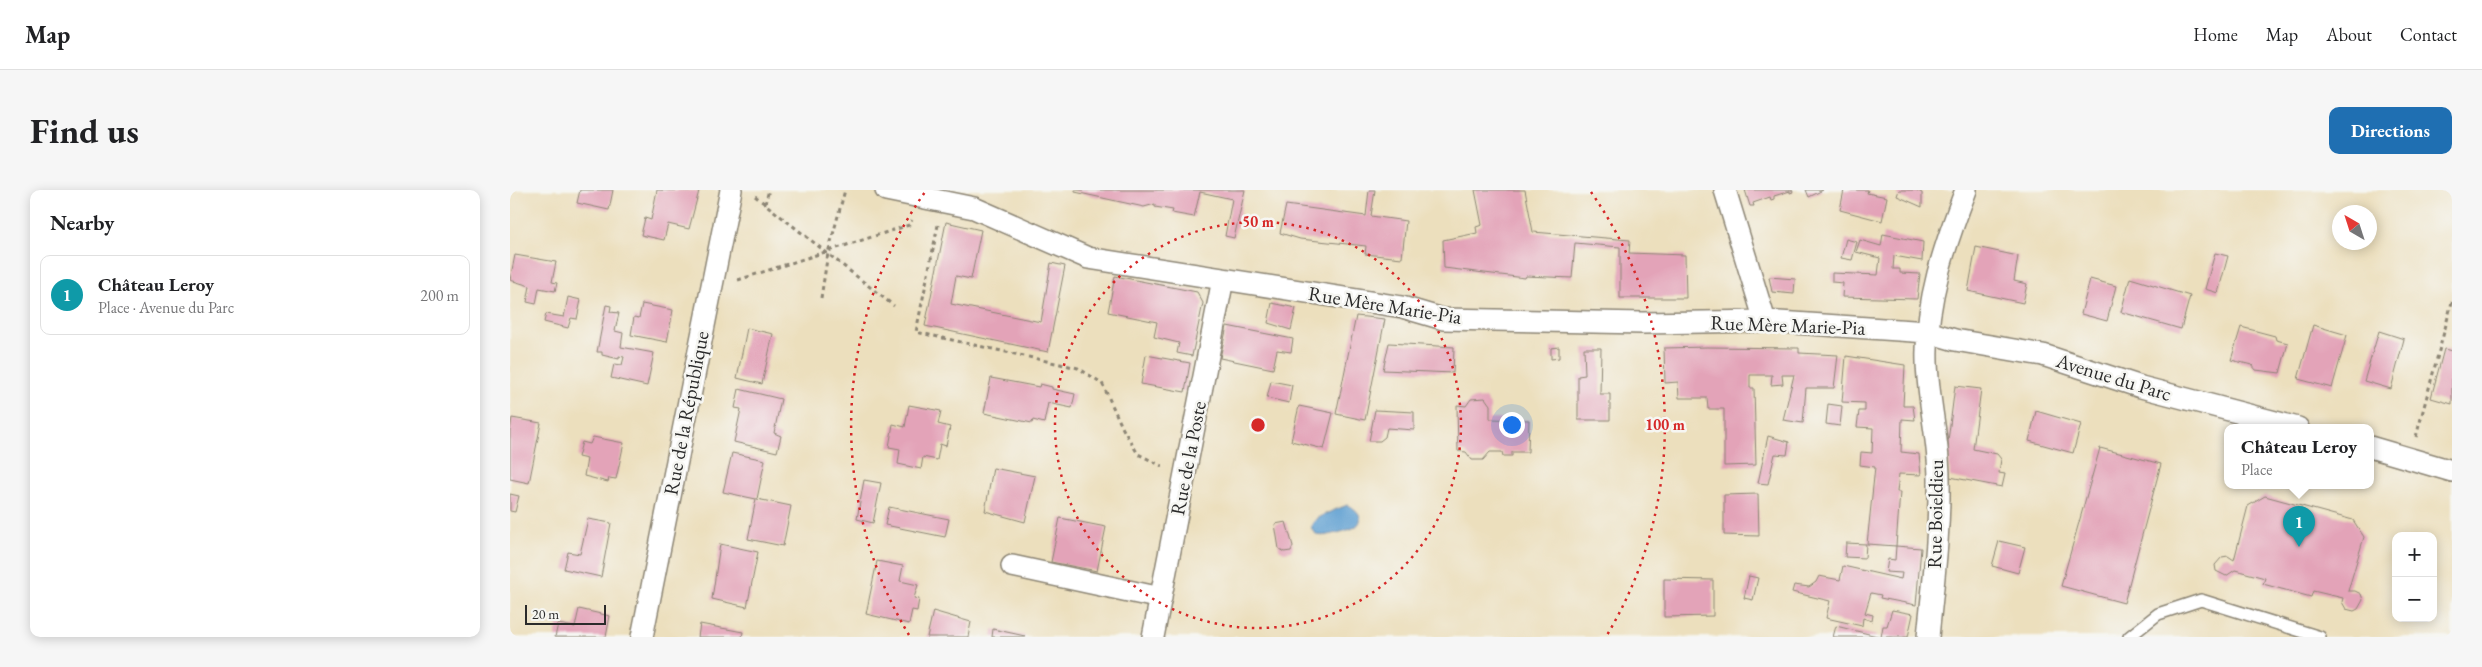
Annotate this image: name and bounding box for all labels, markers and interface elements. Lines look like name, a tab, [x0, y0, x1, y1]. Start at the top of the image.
text: Map	[25, 19, 70, 50]
text: Home	[2193, 23, 2238, 46]
text: Map	[2266, 23, 2298, 46]
text: About	[2326, 23, 2372, 46]
text: Contact	[2400, 23, 2457, 46]
button: Directions	[2329, 107, 2452, 154]
text: Find us	[30, 108, 139, 153]
north arrow	[2332, 205, 2377, 250]
text: Nearby	[50, 209, 114, 236]
text: 50 m	[1242, 212, 1274, 231]
text: Château Leroy	[98, 272, 214, 297]
street label: Rue Mère Marie-Pia	[1306, 280, 1464, 330]
text: 1	[63, 285, 71, 306]
text: 200 m	[420, 285, 459, 306]
text: Place · Avenue du Parc	[98, 297, 234, 318]
street label: Rue Mère Marie-Pia	[1710, 309, 1866, 341]
street label: Rue de la République	[657, 328, 715, 497]
street label: Avenue du Parc	[2052, 347, 2175, 407]
street label: Rue de la Poste	[1164, 398, 1212, 517]
your location	[1499, 412, 1525, 438]
text: 100 m	[1645, 415, 1685, 434]
centre of rings	[1249, 416, 1267, 434]
popup	[2224, 424, 2374, 489]
text: Château Leroy	[2241, 434, 2357, 459]
street label: Rue Boieldieu	[1921, 459, 1949, 569]
text: Place	[2241, 459, 2272, 480]
pin: 1	[2283, 506, 2315, 547]
map controls	[2392, 532, 2437, 622]
button: +	[2392, 532, 2437, 577]
button: −	[2392, 577, 2437, 622]
scale bar	[525, 602, 606, 625]
text: 20 m	[532, 605, 559, 623]

